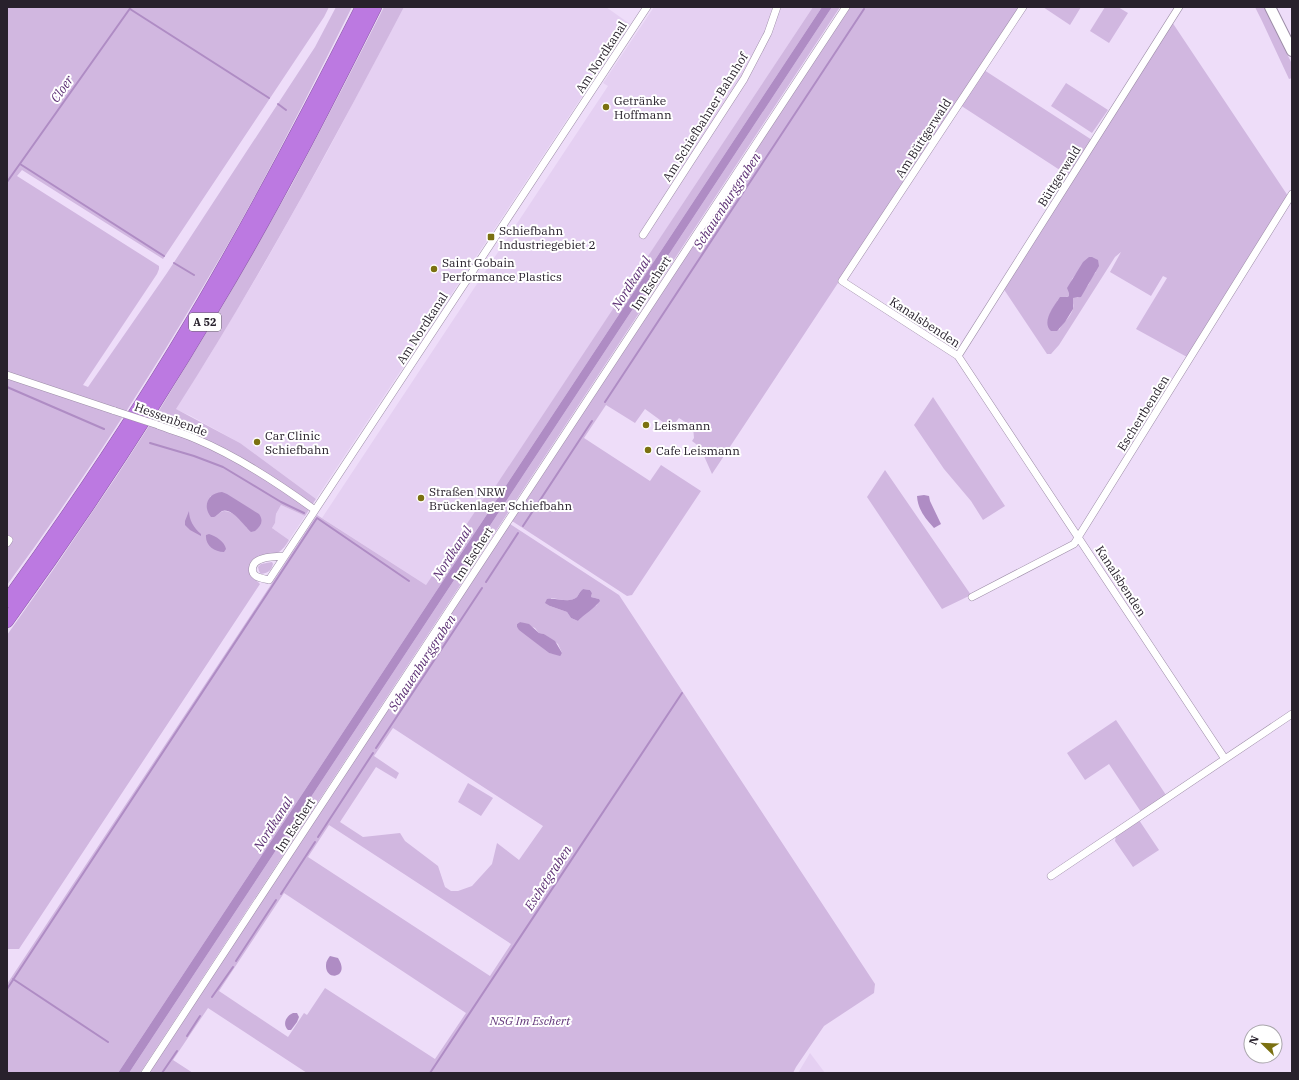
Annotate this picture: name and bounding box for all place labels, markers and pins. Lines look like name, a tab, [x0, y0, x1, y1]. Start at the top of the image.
place label: Getränke Hoffmann	[614, 93, 672, 122]
marker: Getränke Hoffmann	[601, 102, 611, 112]
place label: Schiefbahn Industriegebiet 2	[499, 223, 596, 252]
marker: Schiefbahn Industriegebiet 2	[486, 232, 496, 242]
place label: Saint Gobain Performance Plastics	[442, 255, 562, 284]
marker: Saint Gobain Performance Plastics	[429, 264, 439, 274]
place label: Leismann	[654, 418, 711, 433]
marker: Leismann	[641, 420, 651, 430]
place label: Car Clinic Schiefbahn	[265, 428, 329, 457]
marker: Car Clinic Schiefbahn	[252, 437, 262, 447]
place label: Cafe Leismann	[656, 443, 740, 458]
marker: Cafe Leismann	[643, 445, 653, 455]
place label: Straßen NRW Brückenlager Schiefbahn	[429, 484, 573, 513]
marker: Straßen NRW Brückenlager Schiefbahn	[416, 493, 426, 503]

